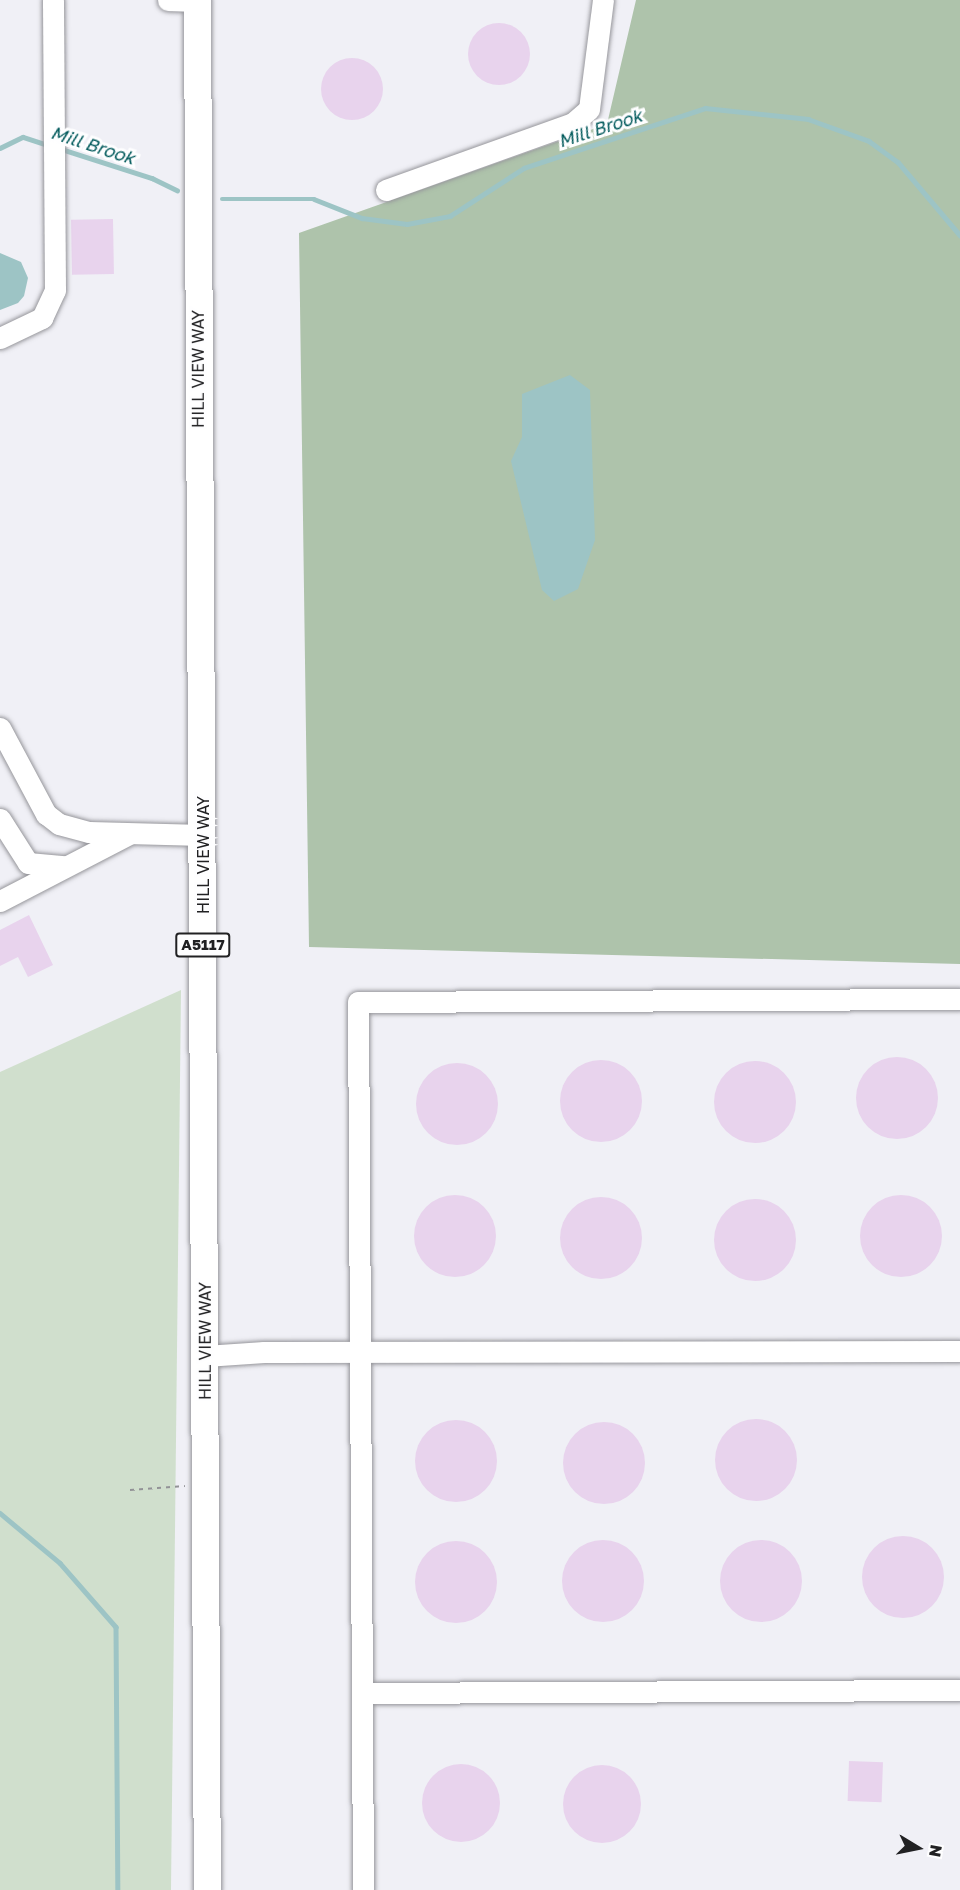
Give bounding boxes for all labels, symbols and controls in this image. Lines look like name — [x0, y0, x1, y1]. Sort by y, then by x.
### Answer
water label: Mill Brook — [555, 104, 645, 152]
water label: Mill Brook — [48, 121, 138, 169]
street label: HILL VIEW WAY — [188, 310, 208, 428]
street label: HILL VIEW WAY — [193, 796, 213, 914]
road number: A5117 — [174, 933, 232, 957]
street label: HILL VIEW WAY — [195, 1282, 215, 1400]
north arrow — [888, 1818, 948, 1878]
text: N — [925, 1843, 947, 1859]

